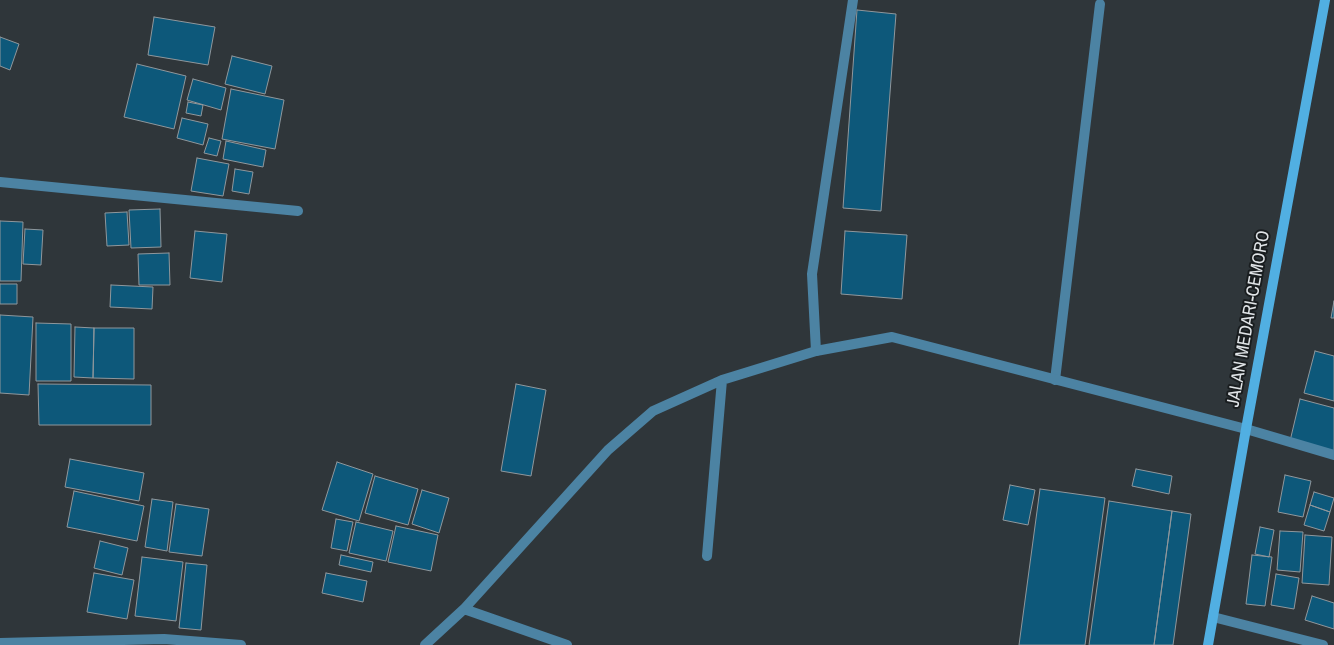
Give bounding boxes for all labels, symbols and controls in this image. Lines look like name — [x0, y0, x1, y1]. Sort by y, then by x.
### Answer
street label: JALAN MEDARI-CEMORO — [1223, 229, 1275, 409]

